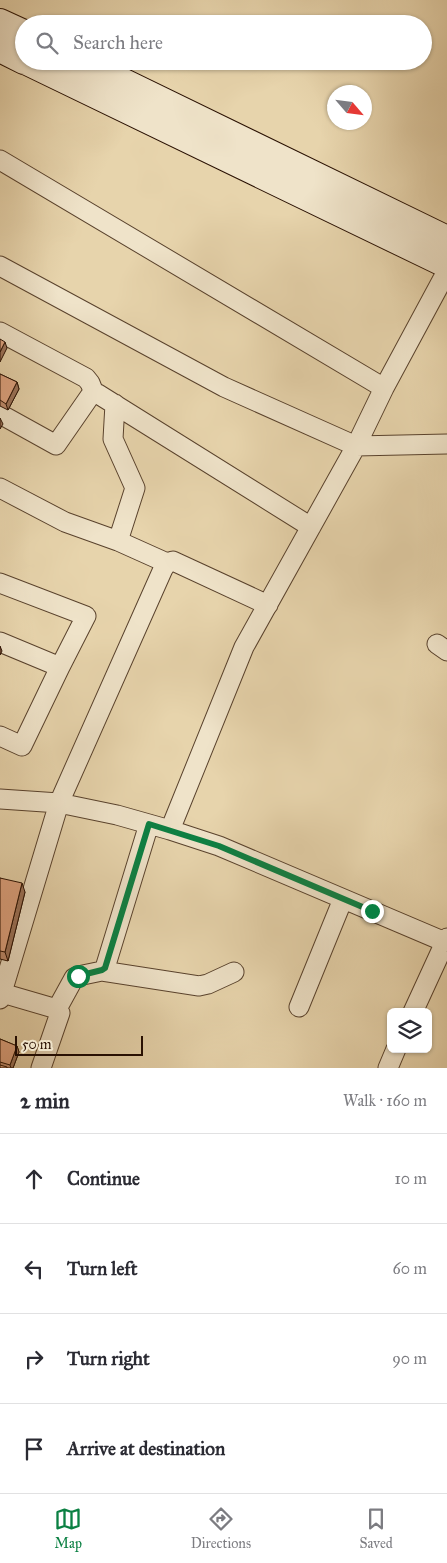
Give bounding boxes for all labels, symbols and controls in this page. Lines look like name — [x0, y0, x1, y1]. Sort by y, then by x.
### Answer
search box — [15, 15, 432, 70]
icon: search — [33, 29, 61, 57]
text: Search here — [73, 31, 163, 54]
north arrow — [327, 85, 372, 130]
route end — [361, 900, 384, 923]
route start — [67, 965, 90, 988]
map controls — [387, 1008, 432, 1053]
button: layers — [387, 1008, 432, 1053]
scale bar — [15, 1033, 142, 1056]
text: 50 m — [22, 1036, 51, 1053]
text: 2 min — [20, 1088, 70, 1114]
text: Walk · 160 m — [343, 1091, 427, 1110]
icon: ahead — [20, 1165, 48, 1193]
text: Continue — [67, 1167, 140, 1190]
text: 10 m — [395, 1169, 427, 1188]
icon: left — [20, 1255, 48, 1283]
text: Turn left — [67, 1257, 137, 1280]
text: 60 m — [393, 1259, 427, 1278]
icon: right — [20, 1345, 48, 1373]
text: Turn right — [67, 1347, 150, 1370]
text: 90 m — [392, 1349, 427, 1368]
icon: arrive — [20, 1435, 48, 1463]
text: Arrive at destination — [67, 1437, 225, 1460]
tab: Map — [54, 1505, 82, 1552]
tab: Directions — [191, 1505, 251, 1552]
tab: Saved — [360, 1505, 393, 1552]

